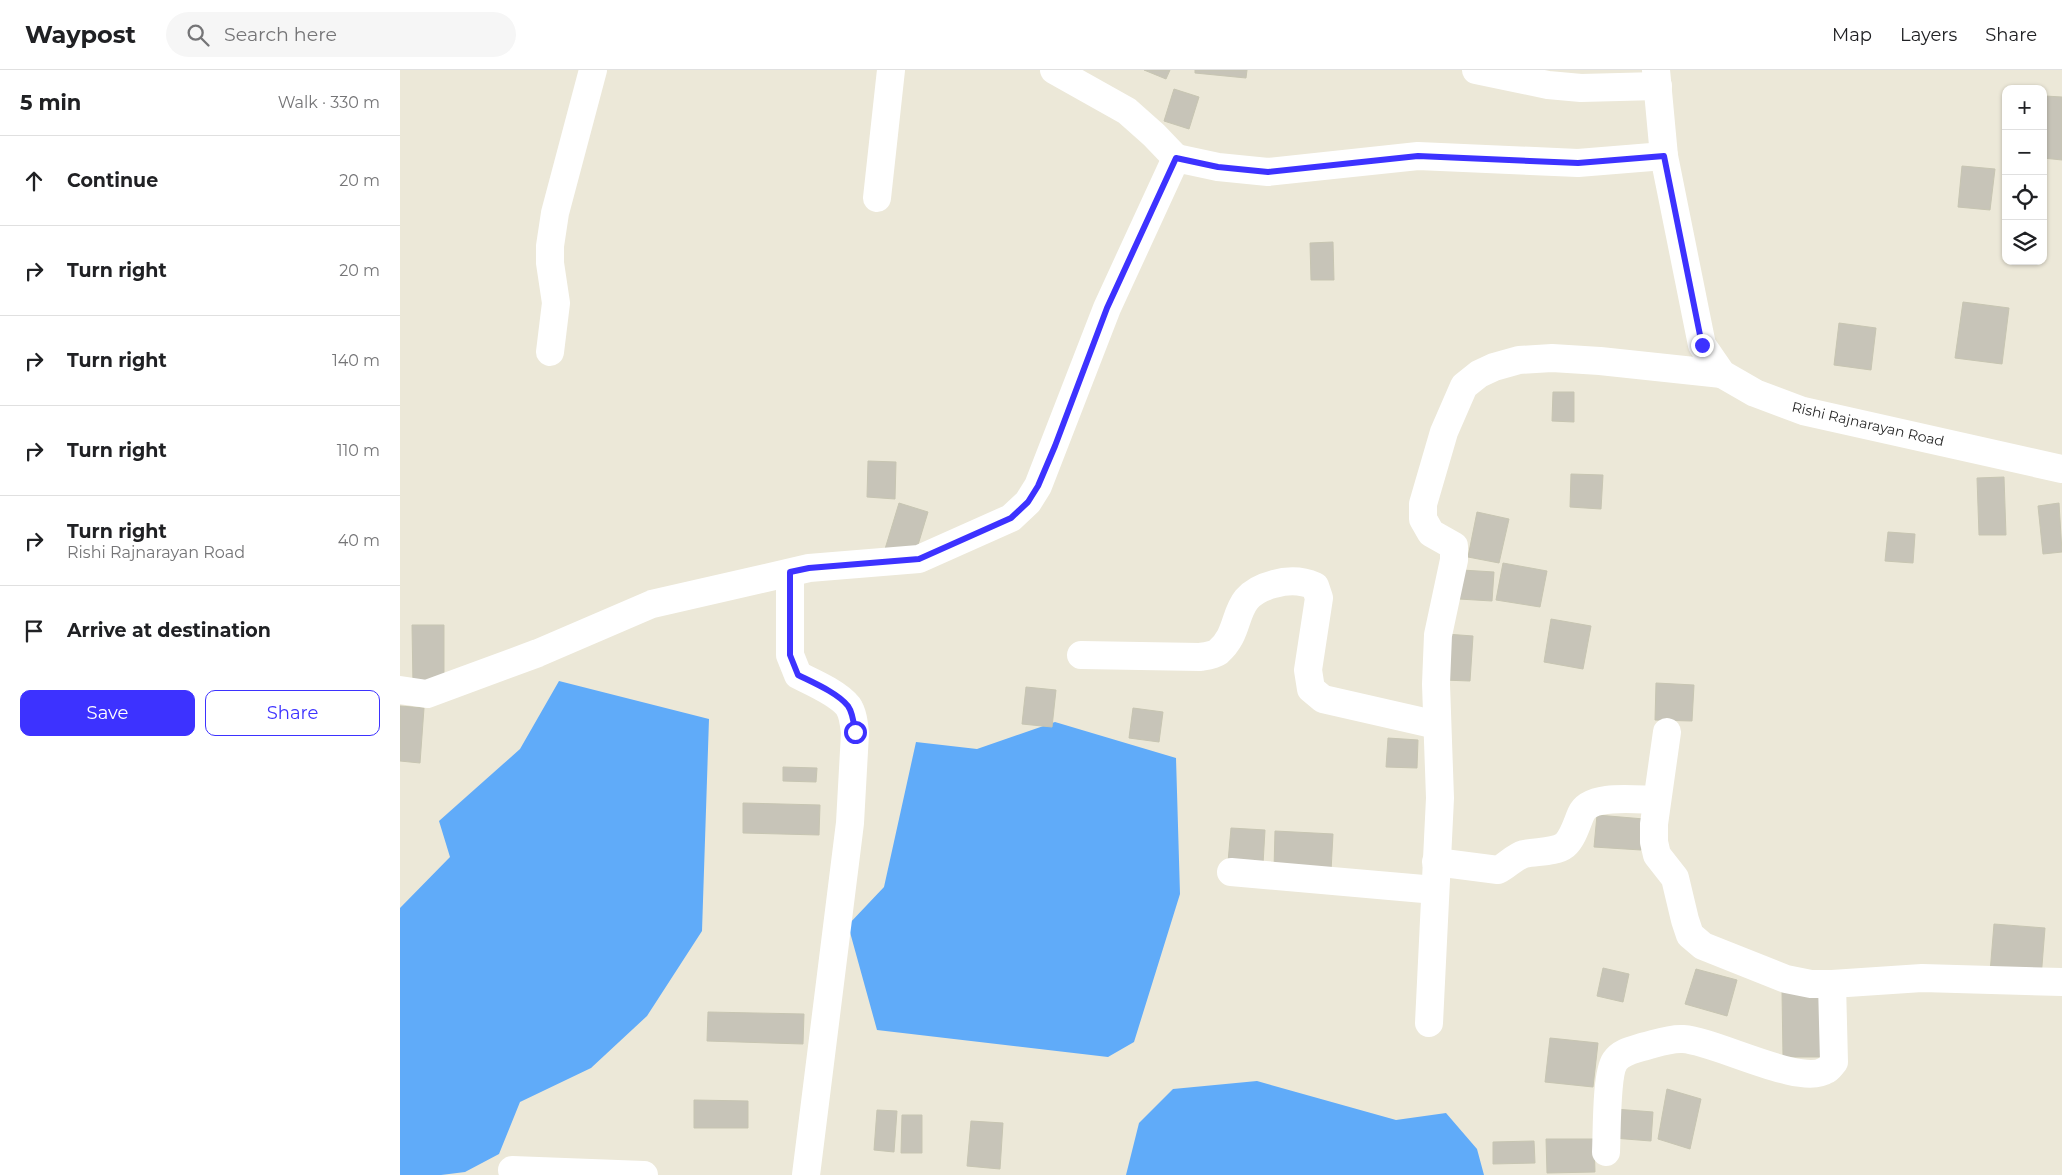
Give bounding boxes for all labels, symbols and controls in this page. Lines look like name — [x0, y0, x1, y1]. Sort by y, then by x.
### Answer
search box — [166, 12, 516, 57]
text: Waypost — [25, 20, 136, 49]
icon: search — [184, 21, 212, 49]
text: Search here — [224, 23, 337, 46]
text: Map — [1832, 24, 1872, 46]
text: Layers — [1900, 24, 1957, 46]
text: Share — [1985, 24, 2037, 46]
map controls — [2002, 85, 2047, 265]
button: + — [2002, 85, 2047, 130]
text: 5 min — [20, 90, 81, 115]
text: Walk · 330 m — [278, 93, 380, 112]
button: − — [2002, 130, 2047, 175]
icon: ahead — [20, 167, 48, 195]
text: Continue — [67, 169, 158, 192]
text: 20 m — [339, 171, 380, 190]
button: locate — [2002, 175, 2047, 220]
button: layers — [2002, 220, 2047, 265]
icon: right — [20, 257, 48, 285]
text: Turn right — [67, 259, 167, 282]
text: 20 m — [339, 261, 380, 280]
route end — [1691, 334, 1714, 357]
icon: right — [20, 347, 48, 375]
text: Turn right — [67, 349, 167, 372]
text: 140 m — [332, 351, 380, 370]
street label: Rishi Rajnarayan Road — [1790, 398, 1946, 450]
icon: right — [20, 437, 48, 465]
text: Turn right — [67, 439, 167, 462]
text: 110 m — [337, 441, 380, 460]
text: Turn right — [67, 520, 167, 543]
icon: right — [20, 527, 48, 555]
text: 40 m — [338, 531, 380, 550]
text: Rishi Rajnarayan Road — [67, 543, 245, 562]
icon: arrive — [20, 617, 48, 645]
text: Arrive at destination — [67, 619, 271, 642]
button: Save — [20, 690, 195, 736]
button: Share — [205, 690, 380, 736]
route start — [844, 721, 867, 744]

